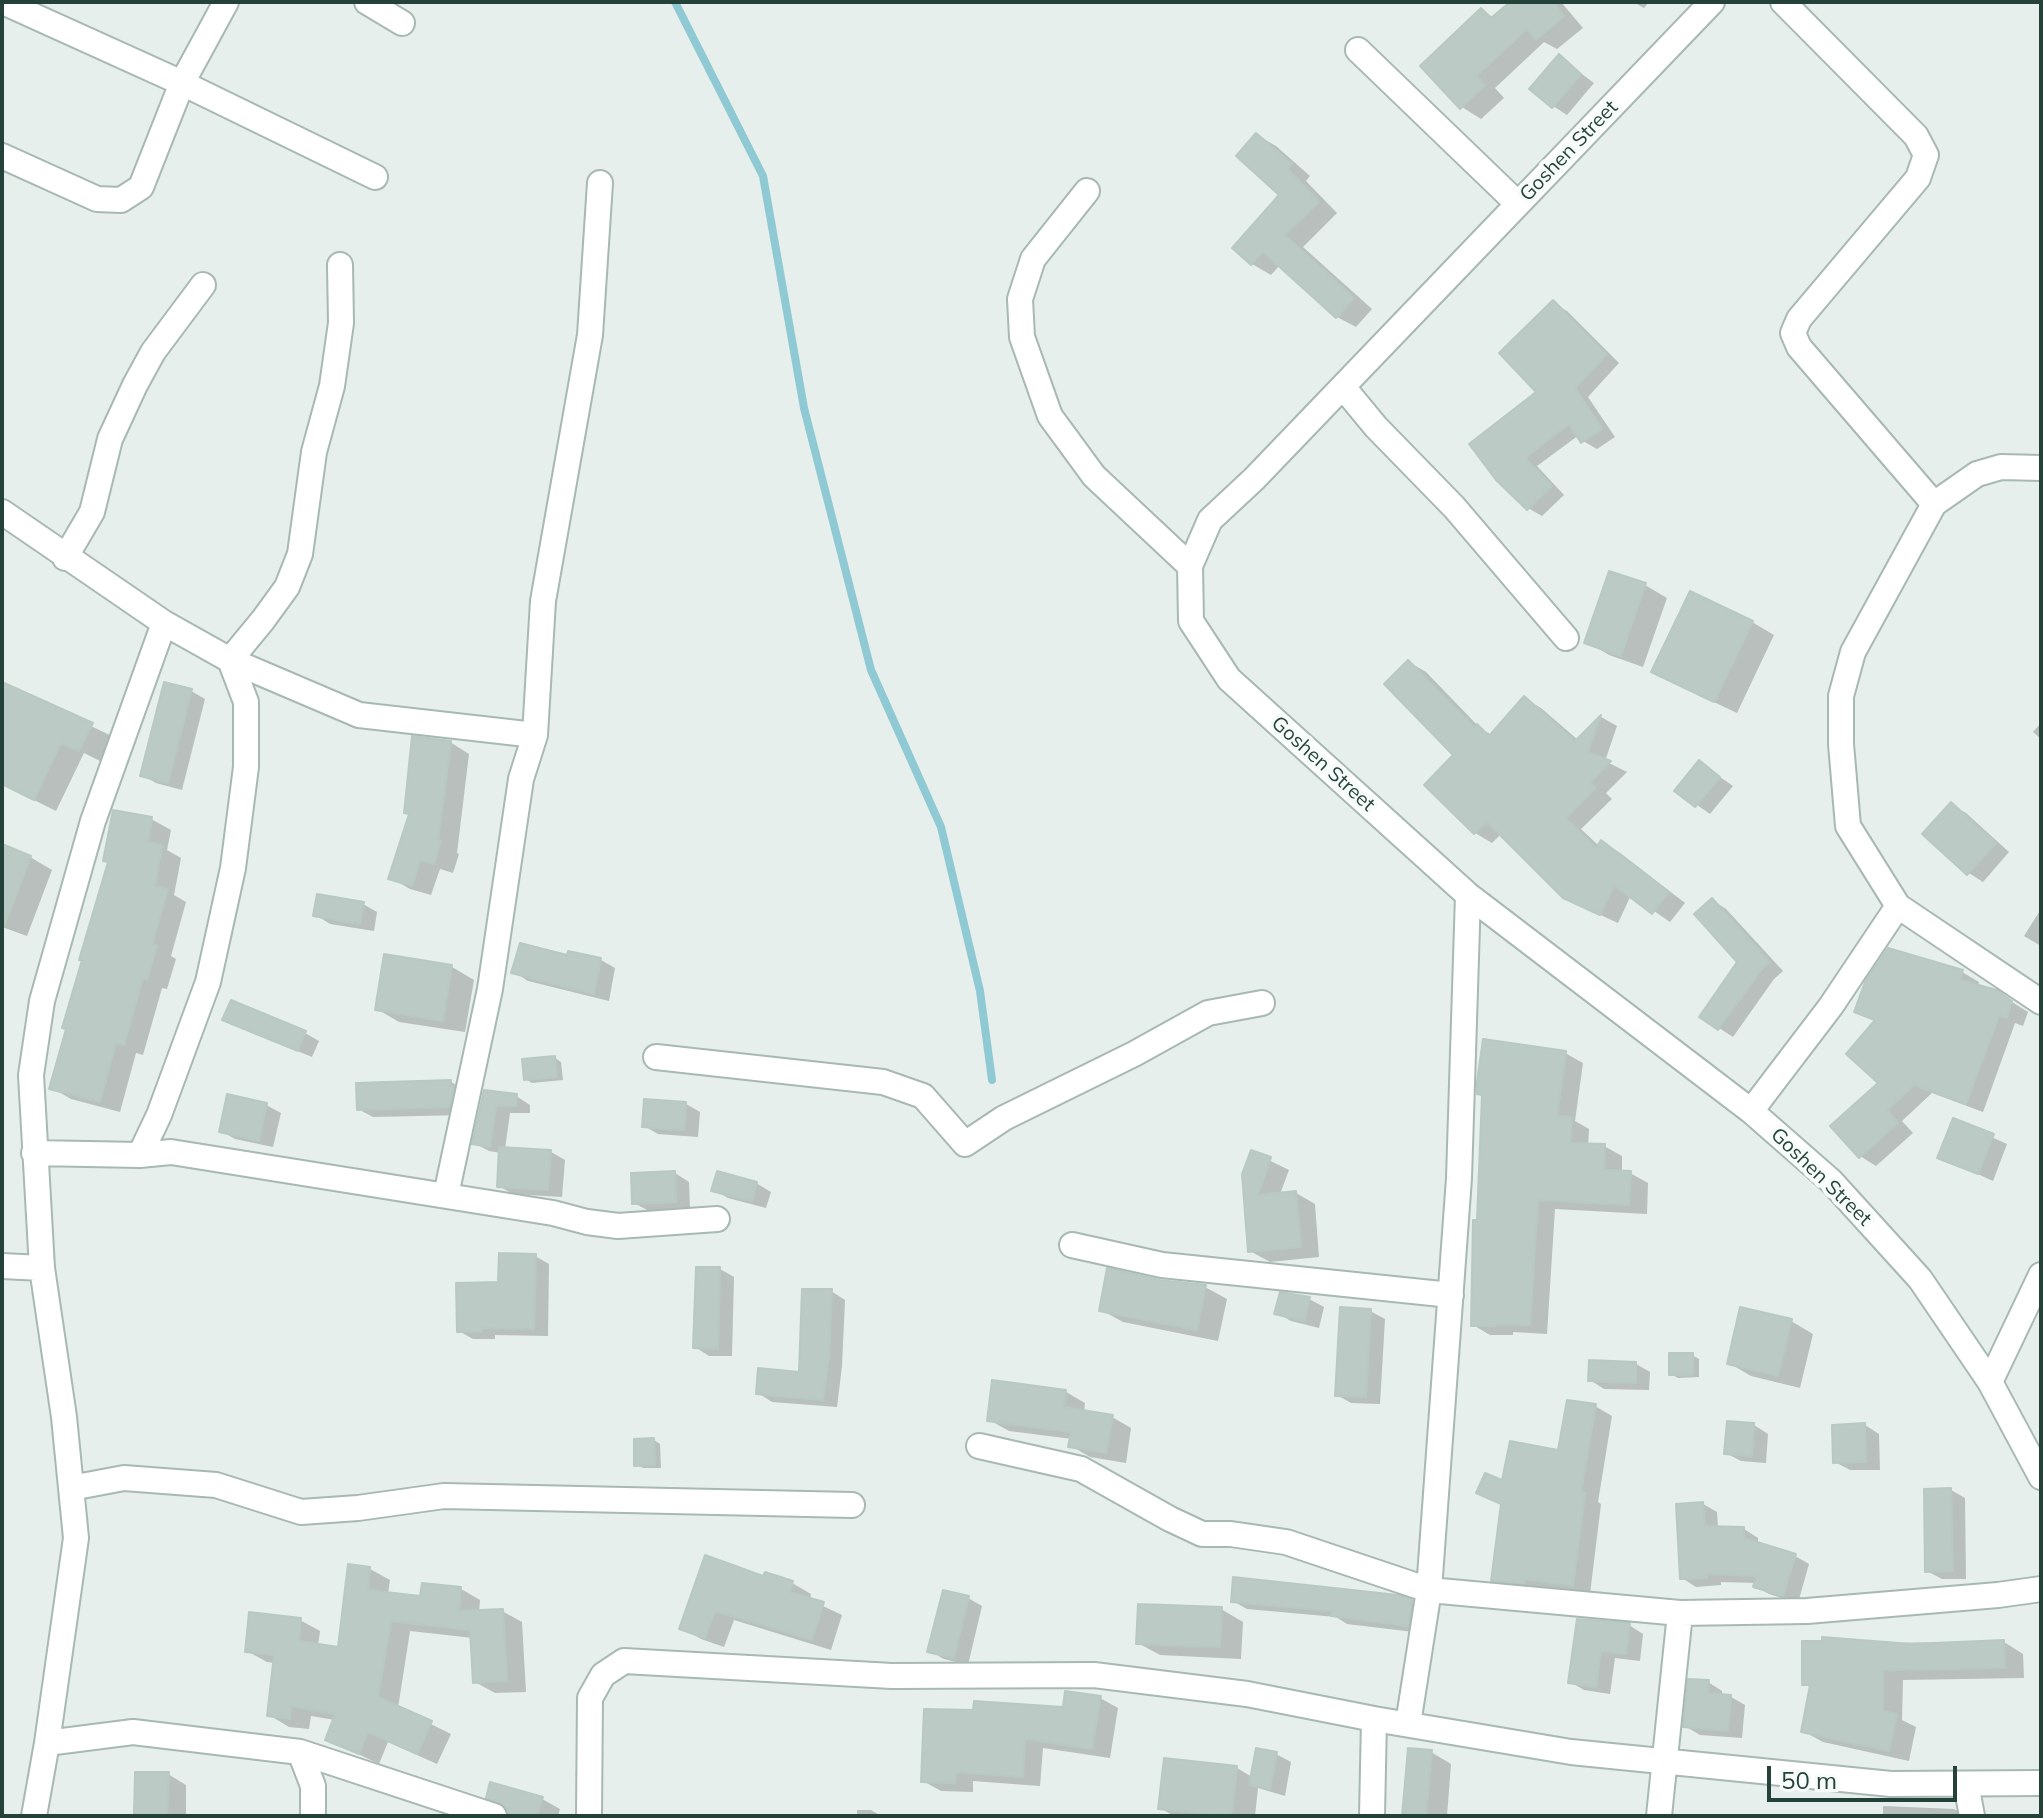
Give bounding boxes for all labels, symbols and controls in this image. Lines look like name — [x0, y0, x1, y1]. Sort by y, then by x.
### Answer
street label: Goshen Street — [1515, 96, 1623, 206]
street label: Goshen Street — [1266, 711, 1380, 817]
street label: Goshen Street — [1766, 1123, 1876, 1231]
scale bar — [1771, 1750, 1961, 1800]
text: 50 m — [1781, 1765, 1837, 1795]

